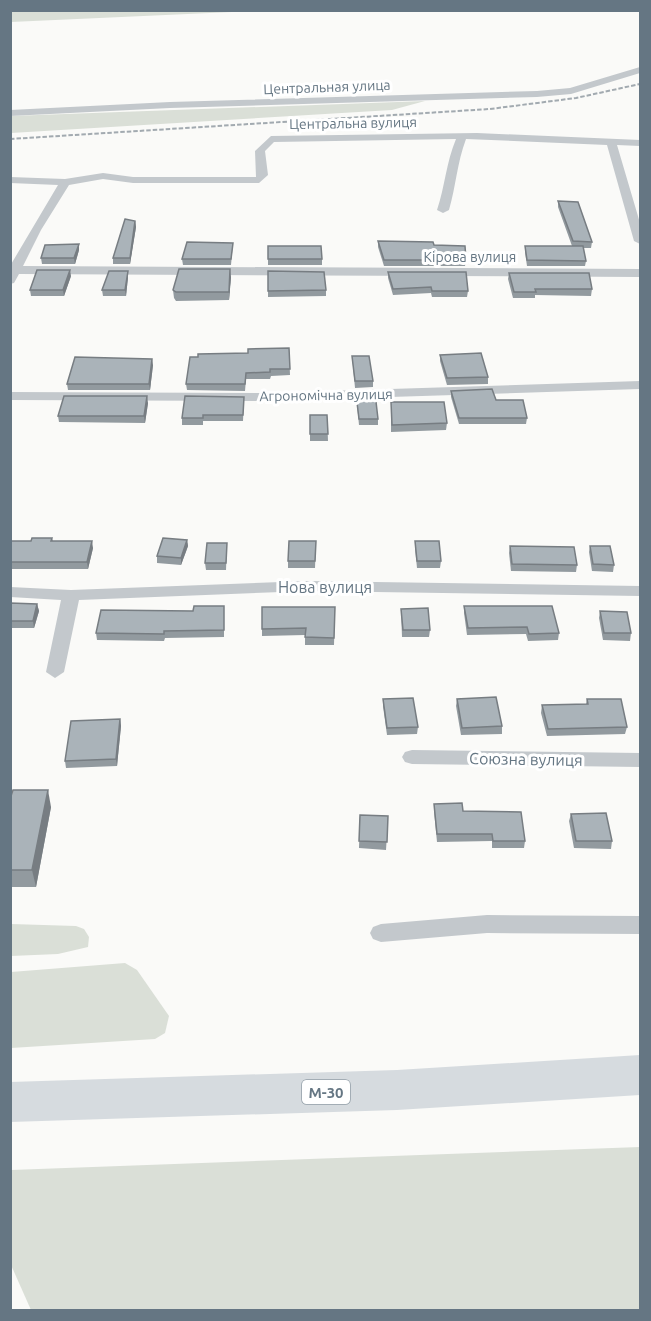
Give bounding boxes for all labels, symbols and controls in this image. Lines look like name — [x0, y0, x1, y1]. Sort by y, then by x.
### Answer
street label: Центральная улица — [263, 77, 391, 97]
street label: Центральна вулиця — [289, 114, 417, 132]
street label: Кірова вулиця — [424, 249, 516, 265]
street label: Агрономічна вулиця — [259, 386, 393, 404]
street label: Нова вулиця — [278, 578, 372, 596]
street label: Союзна вулиця — [469, 749, 583, 769]
road number: М-30 — [302, 1080, 350, 1104]

